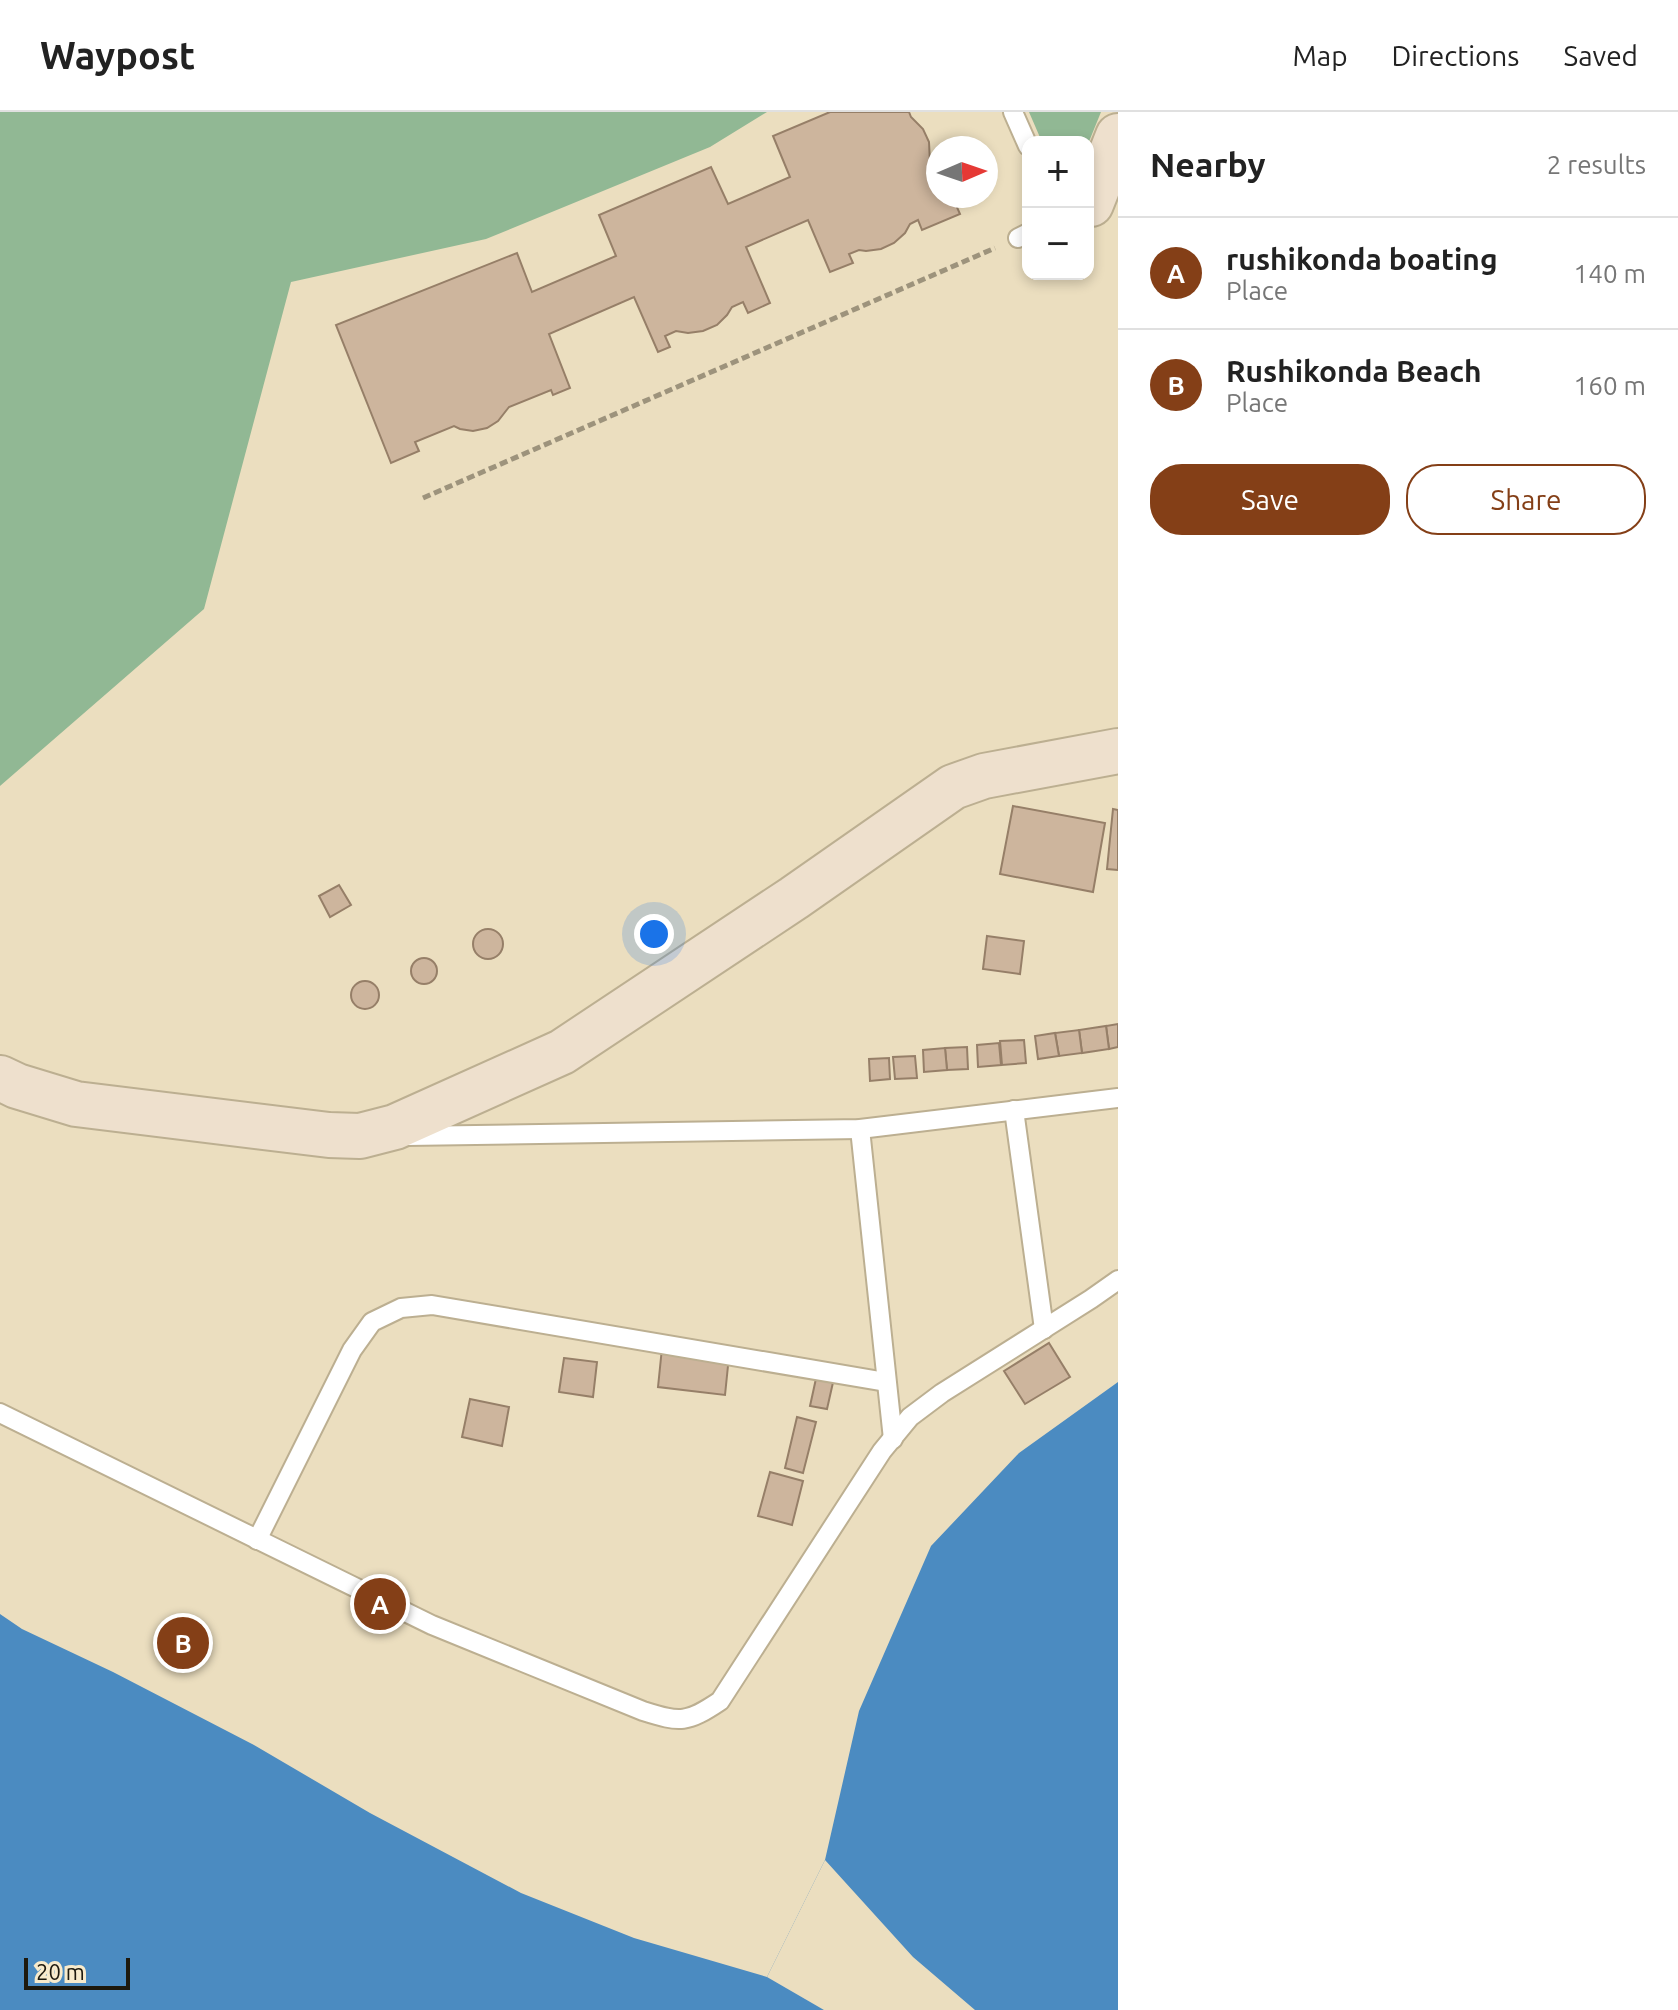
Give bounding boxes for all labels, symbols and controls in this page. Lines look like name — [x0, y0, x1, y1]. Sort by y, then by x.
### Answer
text: Waypost — [40, 34, 195, 76]
text: Map — [1292, 40, 1348, 71]
text: Directions — [1392, 40, 1519, 71]
text: Saved — [1563, 40, 1638, 71]
north arrow — [926, 136, 998, 208]
map controls — [1022, 136, 1094, 280]
button: + — [1022, 136, 1094, 208]
text: Nearby — [1150, 145, 1265, 183]
text: 2 results — [1547, 150, 1646, 179]
button: − — [1022, 208, 1094, 280]
text: rushikonda boating — [1226, 242, 1498, 276]
text: A — [1167, 259, 1185, 288]
text: 140 m — [1574, 259, 1646, 288]
text: Place — [1226, 276, 1288, 305]
text: Rushikonda Beach — [1226, 354, 1482, 388]
text: B — [1167, 371, 1185, 400]
text: 160 m — [1574, 371, 1646, 400]
text: Place — [1226, 388, 1288, 417]
button: Save — [1150, 464, 1390, 535]
button: Share — [1406, 464, 1646, 535]
your location — [634, 914, 674, 954]
pin: A — [354, 1574, 406, 1634]
pin: B — [157, 1613, 209, 1673]
scale bar — [24, 1954, 130, 1990]
text: 20 m — [36, 1959, 85, 1984]

